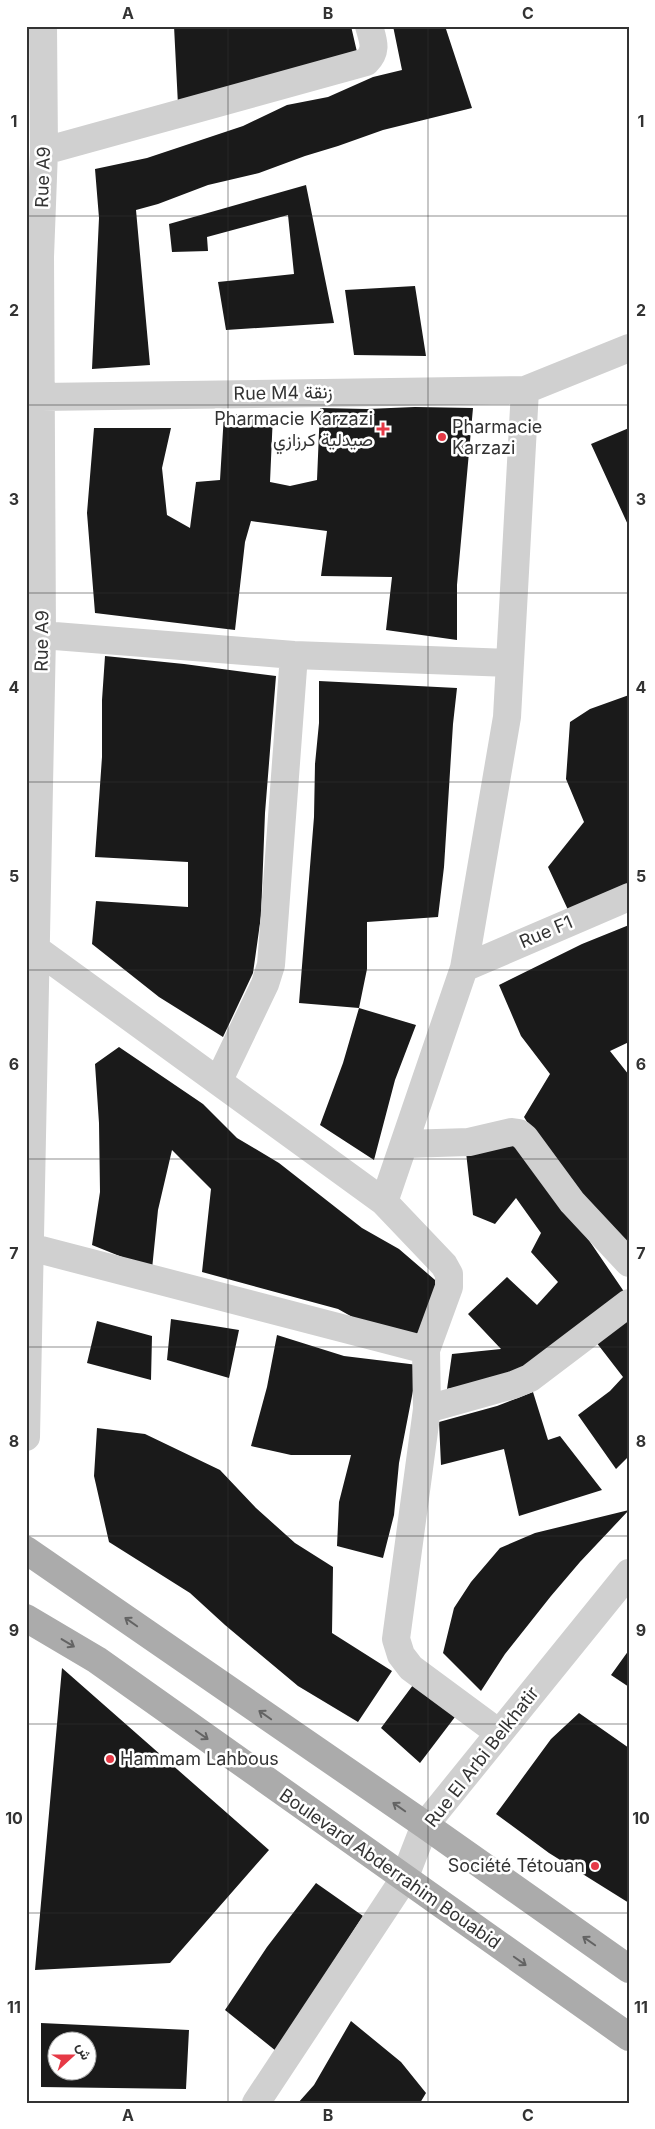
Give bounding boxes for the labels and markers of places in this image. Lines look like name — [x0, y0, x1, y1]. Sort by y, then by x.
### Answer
place label: Pharmacie Karzazi صيدلية كرزازي — [214, 408, 373, 455]
place label: Pharmacie Karzazi — [452, 416, 542, 458]
marker: Pharmacie Karzazi صيدلية كرزازي — [377, 423, 389, 435]
marker: Pharmacie Karzazi — [436, 431, 448, 443]
place label: Hammam Lahbous — [120, 1748, 279, 1769]
marker: Hammam Lahbous — [104, 1753, 116, 1765]
place label: Société Tétouan — [448, 1855, 585, 1876]
marker: Société Tétouan — [589, 1860, 601, 1872]

